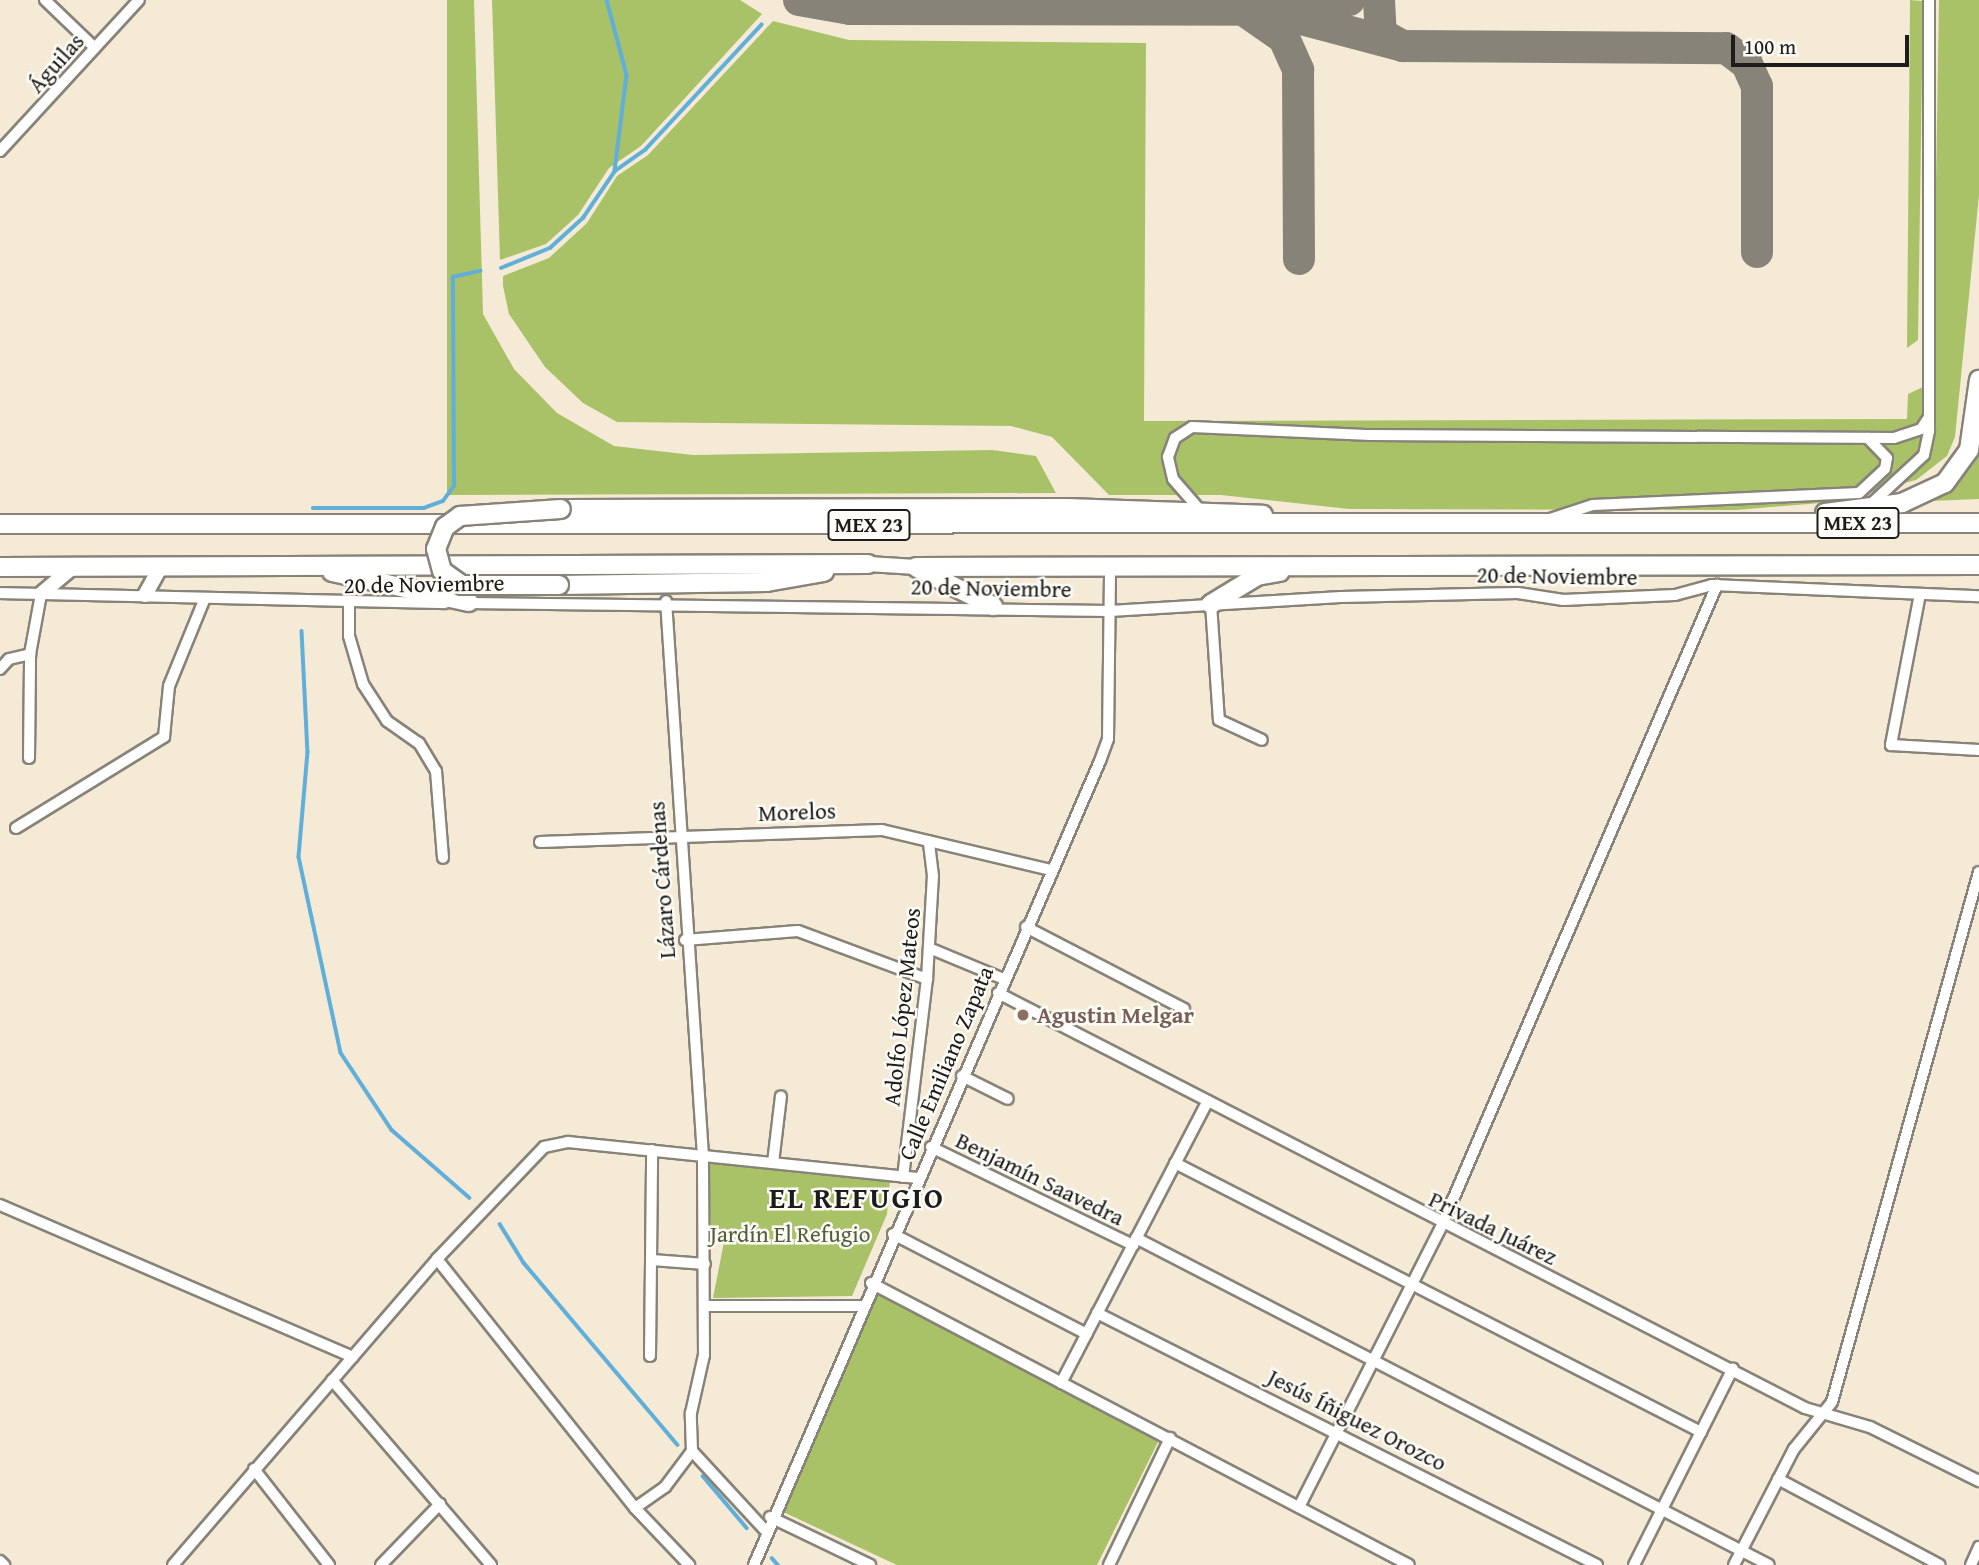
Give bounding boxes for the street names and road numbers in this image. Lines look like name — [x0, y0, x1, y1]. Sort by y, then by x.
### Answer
street label: Águilas — [22, 27, 90, 99]
road number: MEX 23 — [1816, 505, 1900, 540]
road number: MEX 23 — [827, 508, 911, 542]
street label: 20 de Noviembre — [1476, 561, 1638, 591]
street label: 20 de Noviembre — [343, 569, 505, 599]
street label: 20 de Noviembre — [910, 573, 1072, 603]
street label: Morelos — [758, 797, 836, 827]
street label: Lázaro Cárdenas — [643, 800, 681, 960]
street label: Adolfo López Mateos — [878, 906, 926, 1108]
street label: Calle Emiliano Zapata — [893, 962, 999, 1164]
street label: Benjamín Saavedra — [951, 1126, 1129, 1232]
street label: Privada Juárez — [1425, 1185, 1561, 1271]
street label: Jesús Íñiguez Orozco — [1263, 1363, 1451, 1477]

